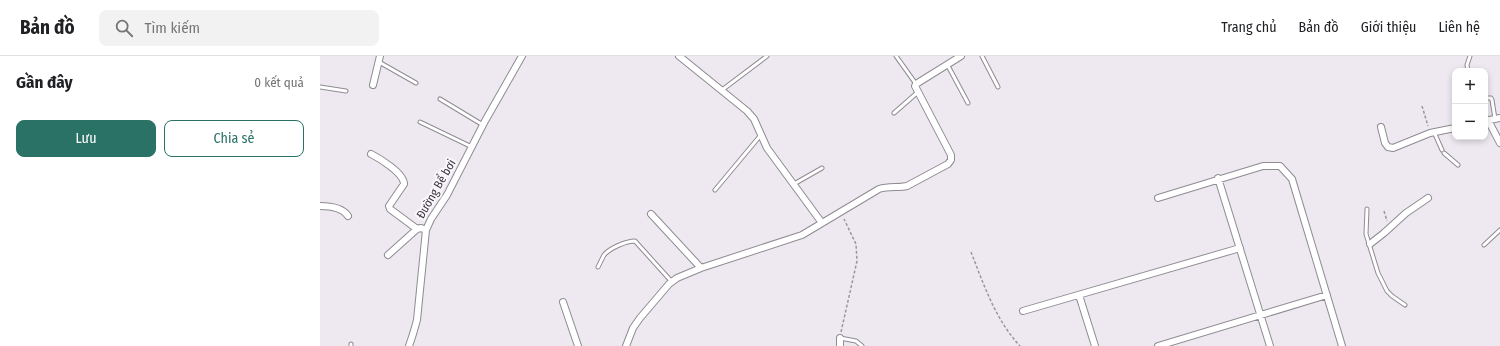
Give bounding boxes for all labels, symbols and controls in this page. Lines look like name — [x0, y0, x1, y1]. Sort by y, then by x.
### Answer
search box — [99, 10, 379, 46]
text: Bản đồ — [20, 16, 75, 39]
icon: search — [113, 17, 135, 39]
text: Tìm kiếm — [145, 19, 200, 37]
text: Trang chủ — [1221, 19, 1277, 36]
text: Bản đồ — [1299, 19, 1339, 36]
text: Giới thiệu — [1361, 19, 1416, 36]
text: Liên hệ — [1438, 19, 1480, 36]
map controls — [1452, 68, 1488, 140]
button: + — [1452, 68, 1488, 104]
text: Gần đây — [16, 72, 73, 93]
text: 0 kết quả — [254, 75, 304, 90]
button: − — [1452, 104, 1488, 140]
button: Lưu — [16, 120, 156, 157]
button: Chia sẻ — [164, 120, 304, 157]
street label: Đường Bể bơi — [412, 156, 459, 221]

